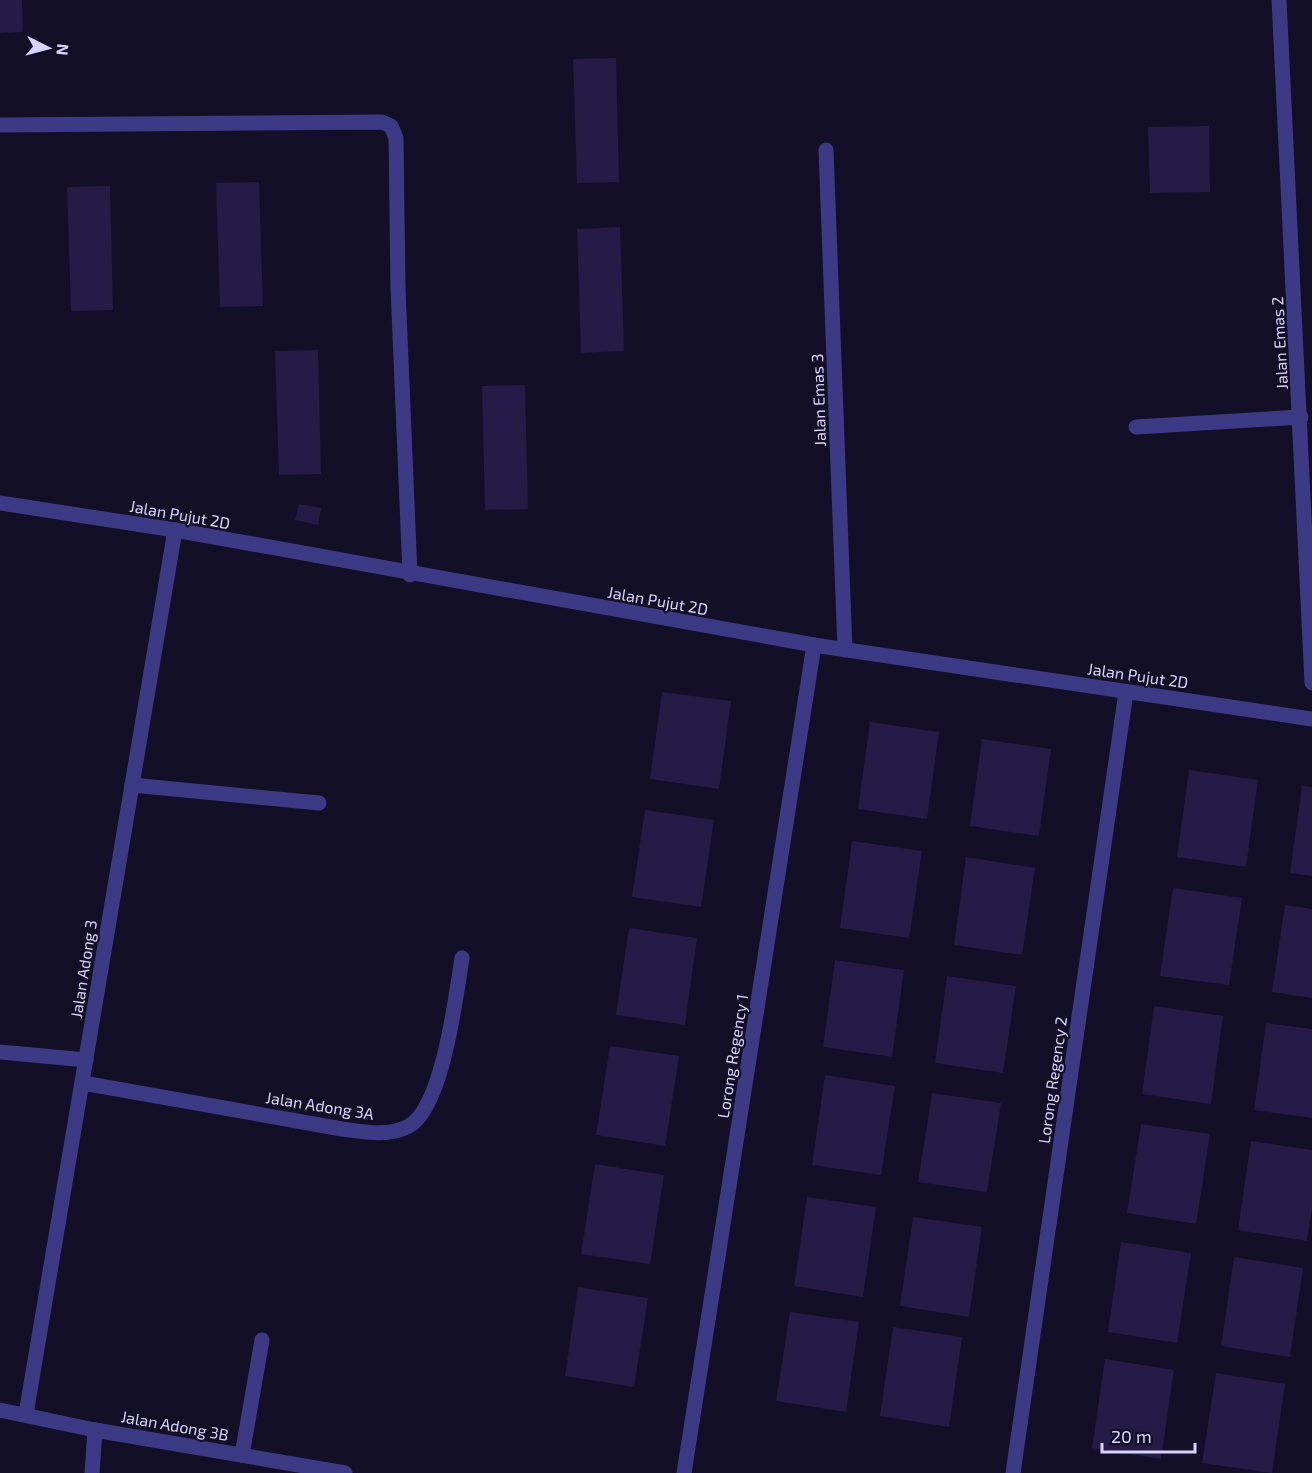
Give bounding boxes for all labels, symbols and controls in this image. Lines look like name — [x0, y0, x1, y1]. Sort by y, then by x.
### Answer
north arrow — [18, 18, 78, 78]
text: N — [53, 43, 73, 56]
street label: Jalan Emas 2 — [1267, 296, 1291, 390]
street label: Jalan Emas 3 — [807, 353, 829, 447]
street label: Jalan Pujut 2D — [128, 496, 232, 533]
street label: Jalan Pujut 2D — [606, 582, 710, 619]
street label: Jalan Pujut 2D — [1086, 659, 1190, 692]
street label: Jalan Adong 3 — [66, 919, 100, 1019]
street label: Lorong Regency 1 — [713, 993, 751, 1119]
street label: Lorong Regency 2 — [1034, 1015, 1070, 1145]
street label: Jalan Adong 3A — [265, 1087, 375, 1123]
street label: Jalan Adong 3B — [120, 1406, 230, 1444]
scale bar — [1102, 1416, 1195, 1454]
text: 20 m — [1111, 1425, 1152, 1447]

